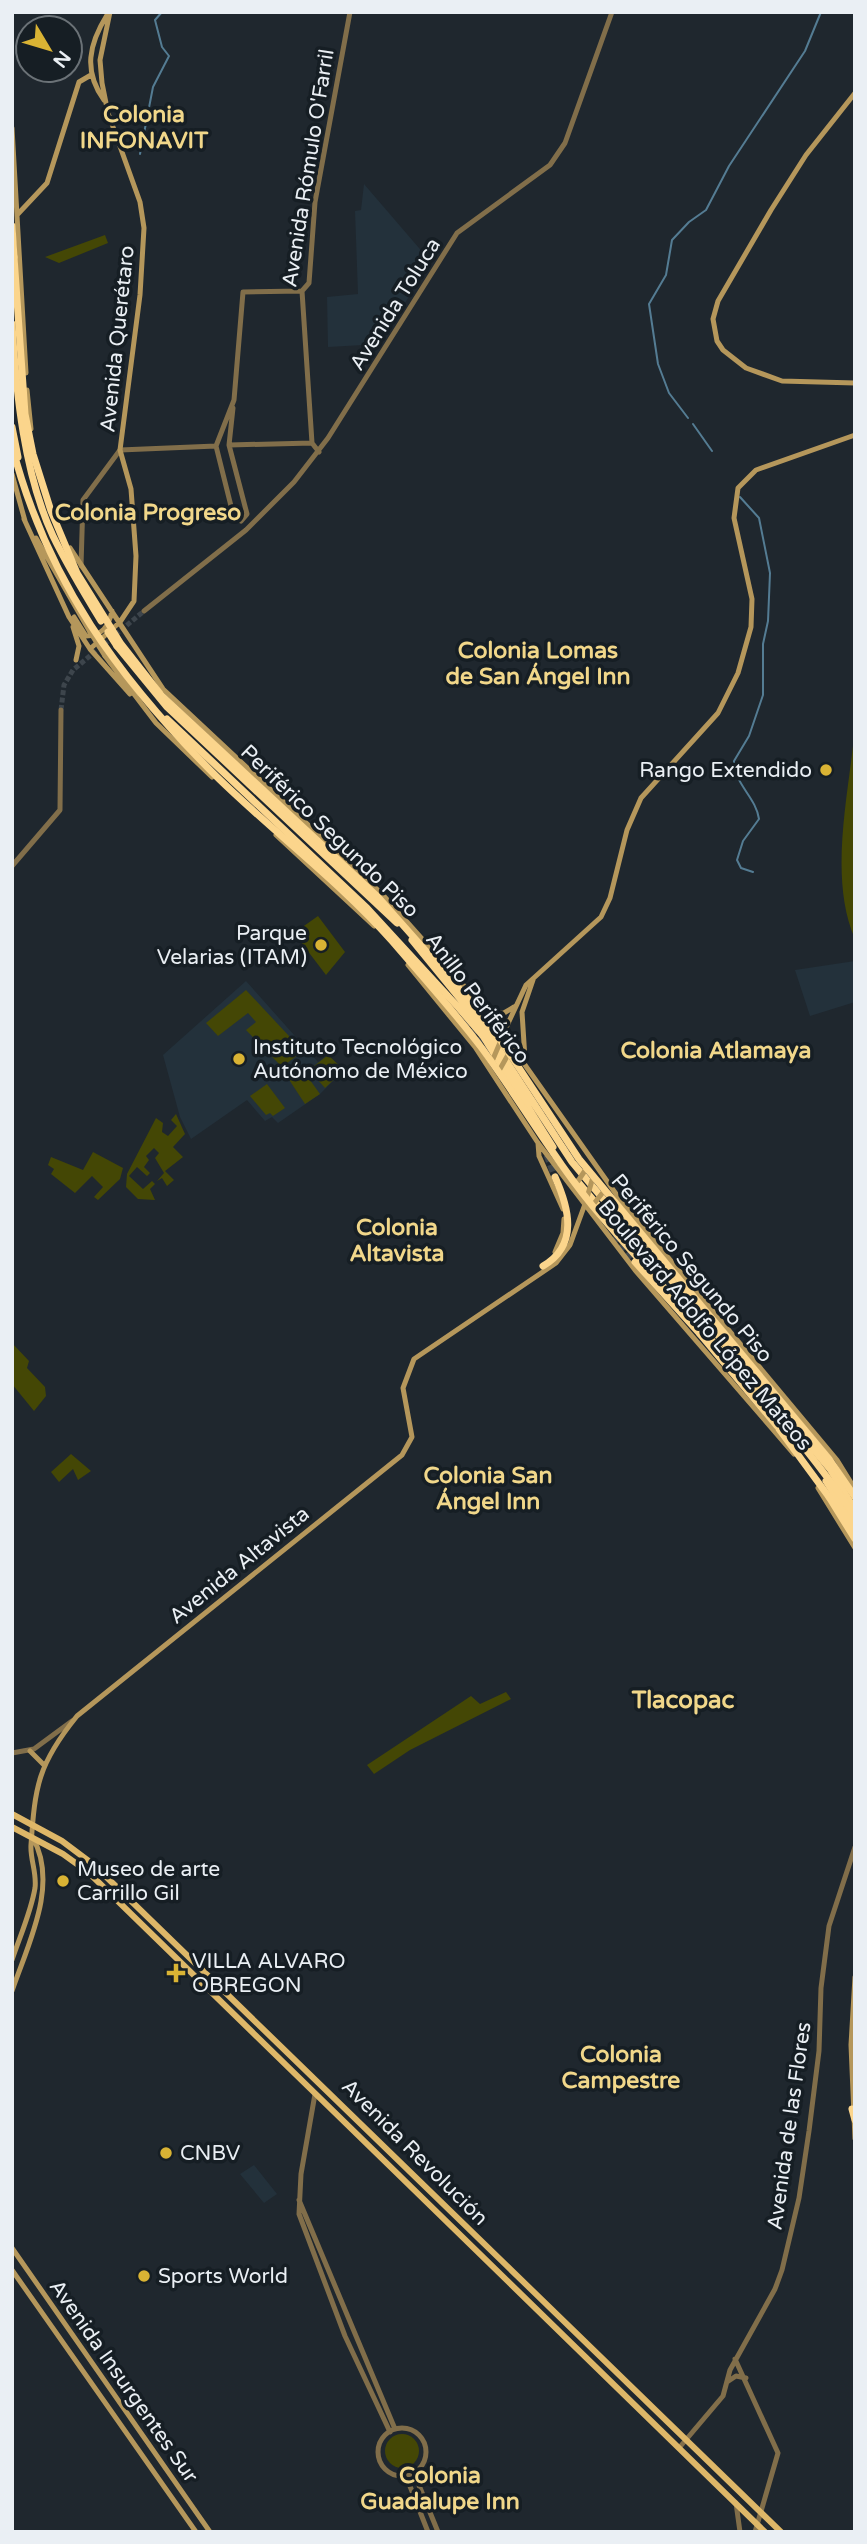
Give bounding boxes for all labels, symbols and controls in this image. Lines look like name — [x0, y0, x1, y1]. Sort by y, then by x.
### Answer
north arrow — [14, 14, 84, 84]
text: N — [48, 46, 75, 72]
street label: Avenida Rómulo O'Farril — [277, 47, 340, 289]
district label: Colonia INFONAVIT — [80, 101, 209, 155]
street label: Avenida Toluca — [345, 233, 446, 375]
street label: Avenida Querétaro — [95, 244, 140, 434]
district label: Colonia Progreso — [55, 499, 241, 527]
district label: Colonia Lomas de San Ángel Inn — [445, 637, 631, 691]
street label: Periférico Segundo Piso — [235, 740, 424, 923]
place label: Rango Extendido — [639, 758, 812, 783]
marker: Rango Extendido — [818, 762, 834, 778]
place label: Parque Velarias (ITAM) — [157, 921, 307, 970]
street label: Anillo Periférico — [420, 928, 535, 1069]
marker: Parque Velarias (ITAM) — [313, 937, 329, 953]
place label: Instituto Tecnológico Autónomo de México — [253, 1035, 468, 1084]
district label: Colonia Atlamaya — [621, 1037, 812, 1065]
marker: Instituto Tecnológico Autónomo de México — [231, 1051, 247, 1067]
street label: Periférico Segundo Piso — [606, 1169, 778, 1368]
street label: Boulevard Adolfo López Mateos — [593, 1195, 817, 1456]
district label: Colonia Altavista — [350, 1214, 444, 1268]
district label: Colonia San Ángel Inn — [423, 1462, 553, 1516]
street label: Avenida Altavista — [164, 1501, 314, 1630]
district label: Tlacopac — [631, 1686, 735, 1715]
place label: Museo de arte Carrillo Gil — [77, 1857, 220, 1906]
marker: Museo de arte Carrillo Gil — [55, 1873, 71, 1889]
place label: VILLA ALVARO OBREGON — [192, 1949, 346, 1998]
marker: VILLA ALVARO OBREGON — [166, 1963, 186, 1983]
street label: Avenida de las Flores — [763, 2020, 816, 2232]
district label: Colonia Campestre — [562, 2041, 680, 2095]
street label: Avenida Revolución — [336, 2074, 493, 2231]
place label: CNBV — [180, 2141, 241, 2166]
marker: CNBV — [158, 2145, 174, 2161]
place label: Sports World — [158, 2264, 288, 2289]
marker: Sports World — [136, 2268, 152, 2284]
street label: Avenida Insurgentes Sur — [44, 2275, 203, 2488]
district label: Colonia Guadalupe Inn — [360, 2462, 520, 2516]

